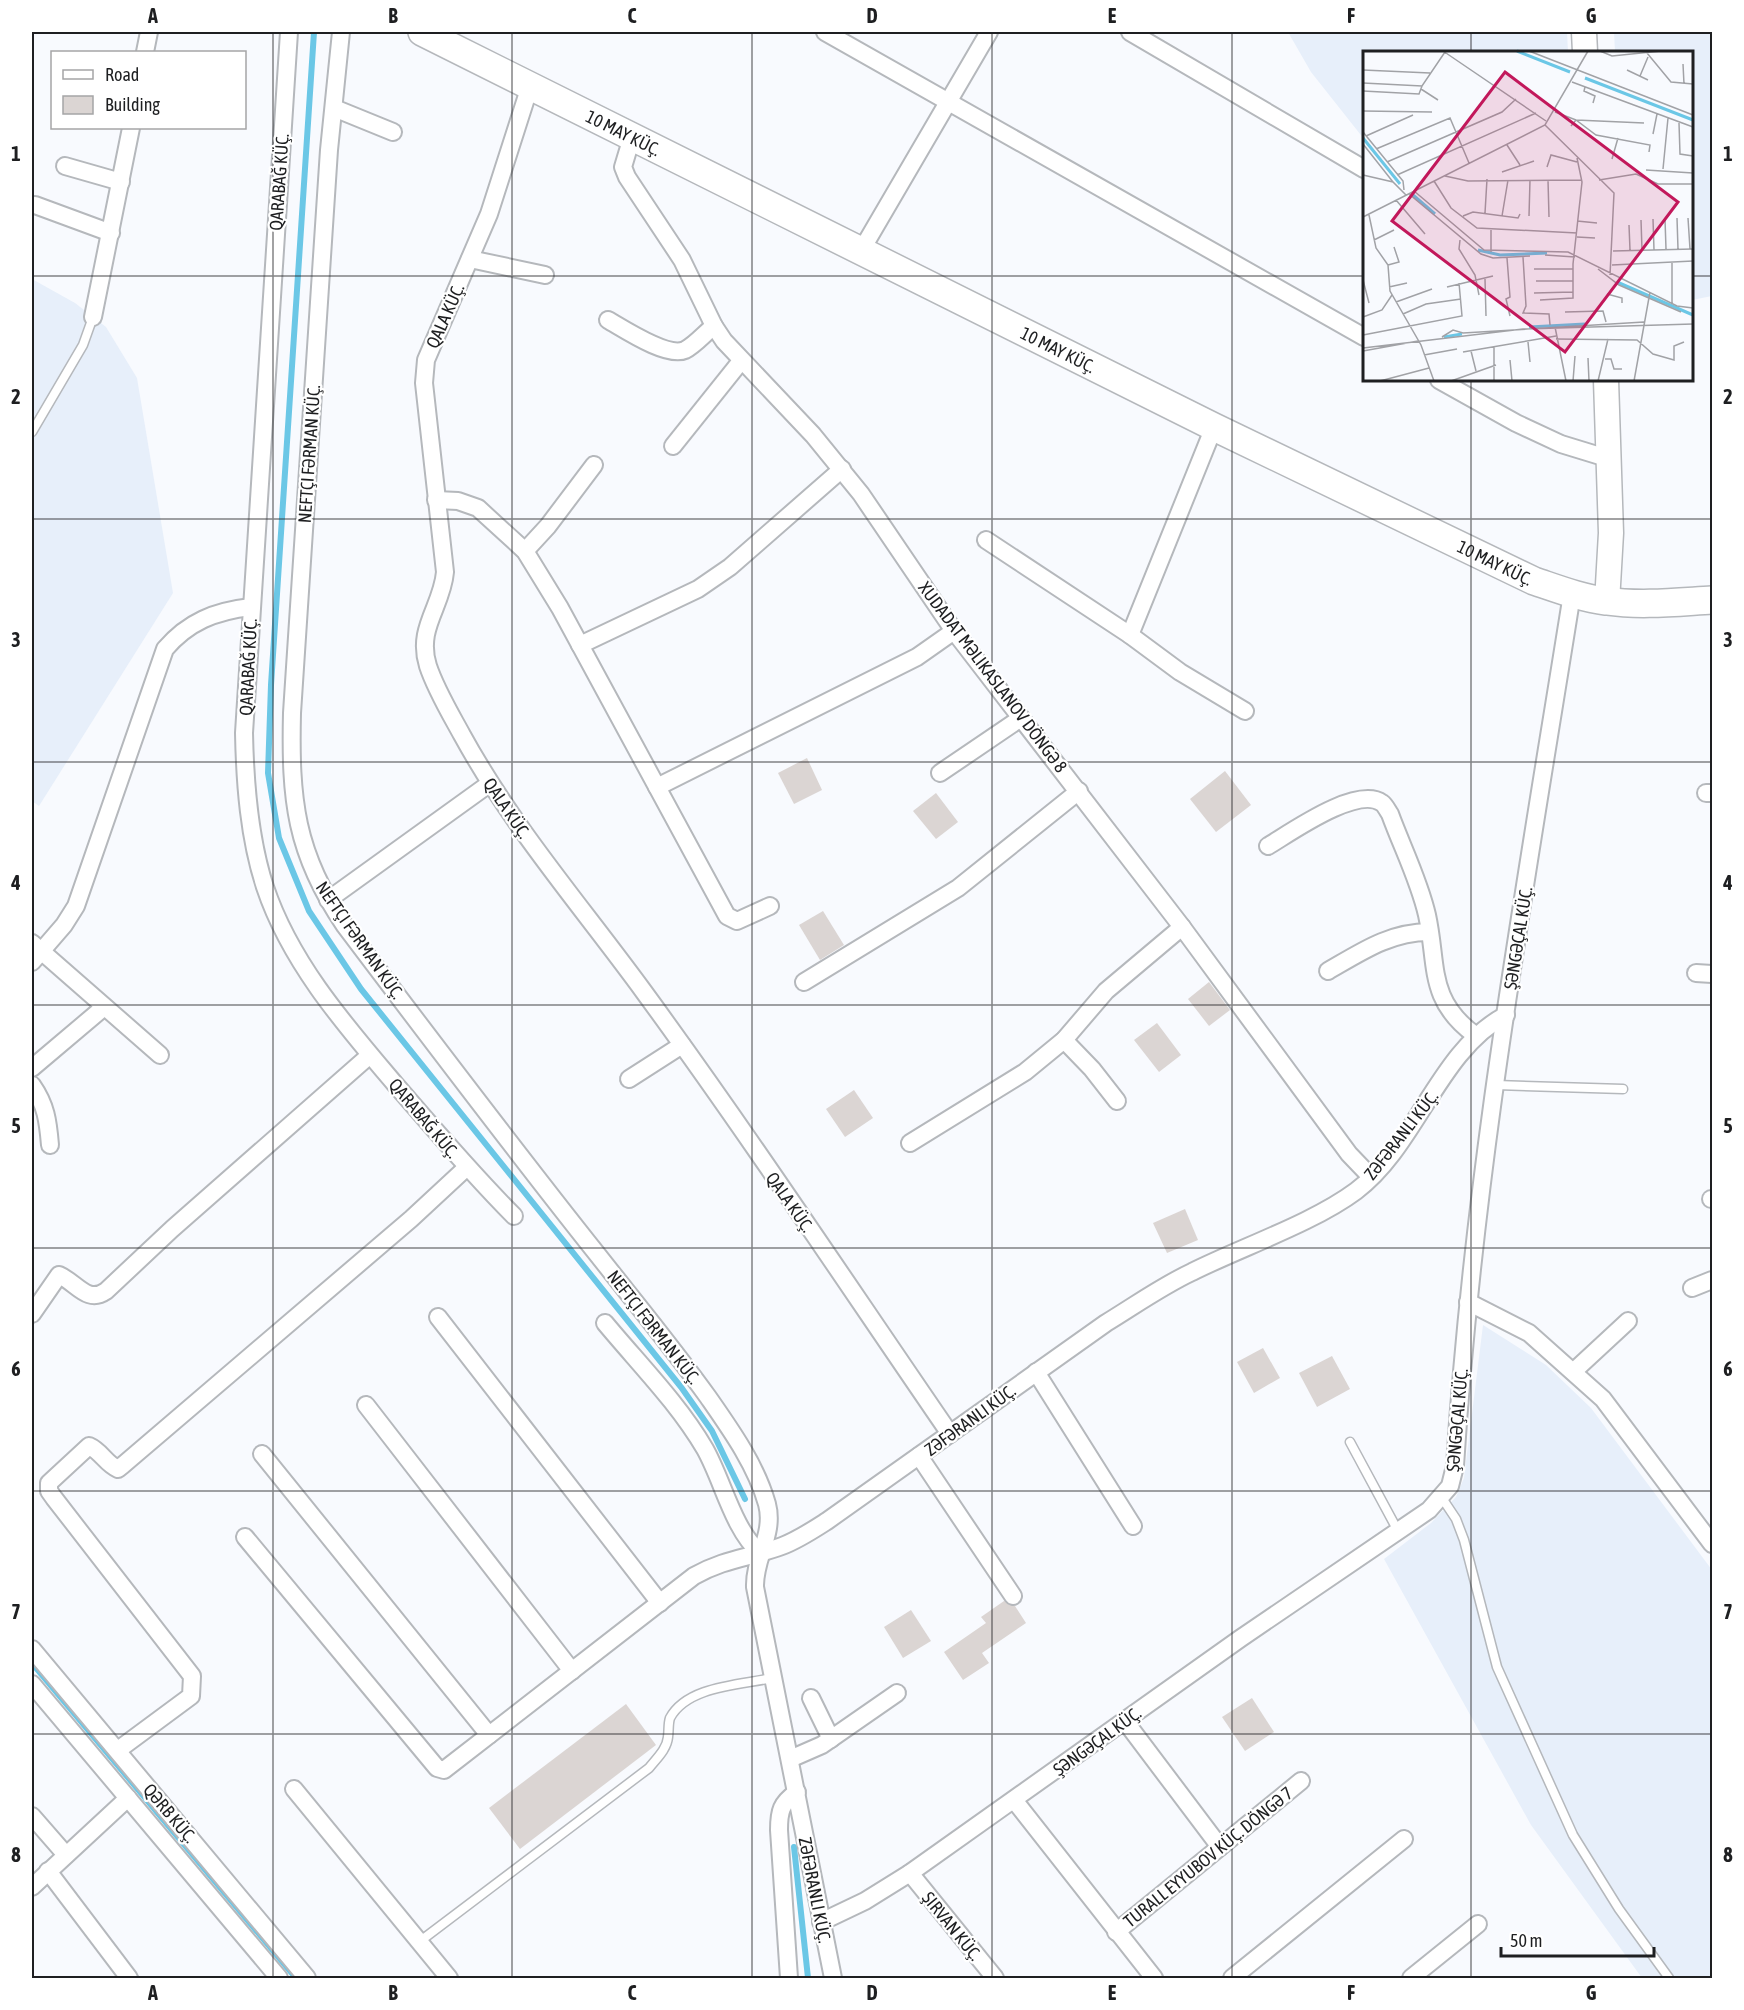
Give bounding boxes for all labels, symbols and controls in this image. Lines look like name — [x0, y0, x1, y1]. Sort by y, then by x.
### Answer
text: A — [147, 4, 158, 27]
text: B — [388, 4, 398, 27]
text: C — [628, 4, 637, 27]
text: D — [866, 4, 878, 27]
text: E — [1108, 4, 1117, 27]
text: F — [1347, 4, 1355, 27]
text: G — [1586, 4, 1597, 27]
legend — [51, 51, 246, 129]
inset map — [1363, 51, 1693, 381]
text: Road — [105, 64, 139, 85]
text: Building — [105, 94, 160, 115]
street label: 10 MAY KÜÇ. — [583, 105, 664, 160]
street label: QARABAĞ KÜÇ. — [265, 133, 293, 231]
text: 1 — [11, 142, 21, 165]
text: 1 — [1723, 142, 1733, 165]
street label: QALA KÜÇ. — [422, 281, 468, 351]
street label: 10 MAY KÜÇ. — [1017, 322, 1099, 377]
street label: NEFTÇI FƏRMAN KÜÇ. — [294, 384, 324, 524]
text: 2 — [11, 385, 21, 408]
text: 2 — [1723, 385, 1733, 408]
street label: 10 MAY KÜÇ. — [1454, 535, 1536, 589]
street label: XUDADAT MƏLIKASLANOV DÖNGƏ 8 — [914, 577, 1072, 777]
street label: QARABAĞ KÜÇ. — [235, 618, 261, 716]
text: 3 — [11, 628, 21, 651]
text: 3 — [1723, 628, 1733, 651]
street label: QALA KÜÇ. — [479, 774, 535, 842]
text: 4 — [10, 871, 21, 894]
text: 4 — [1722, 871, 1733, 894]
street label: NEFTÇI FƏRMAN KÜÇ. — [312, 877, 408, 1003]
street label: ŞƏNGƏÇAL KÜÇ. — [1500, 885, 1536, 991]
street label: QARABAĞ KÜÇ. — [385, 1074, 463, 1162]
street label: ZƏFƏRANLI KÜÇ. — [1360, 1086, 1442, 1184]
text: 5 — [11, 1114, 21, 1137]
text: 5 — [1723, 1114, 1733, 1137]
street label: QALA KÜÇ. — [762, 1168, 818, 1236]
street label: NEFTÇI FƏRMAN KÜÇ. — [603, 1266, 705, 1388]
text: 6 — [11, 1357, 21, 1380]
text: 6 — [1723, 1357, 1733, 1380]
street label: ŞƏNGƏÇAL KÜÇ. — [1442, 1368, 1472, 1472]
street label: ZƏFƏRANLI KÜÇ. — [920, 1380, 1020, 1460]
text: 7 — [11, 1600, 21, 1623]
text: 7 — [1723, 1600, 1733, 1623]
street label: ŞƏNGƏÇAL KÜÇ. — [1049, 1702, 1145, 1780]
street label: QƏRB KÜÇ. — [139, 1779, 201, 1847]
street label: TURALL EYYUBOV KÜÇ. DÖNGƏ 7 — [1119, 1782, 1297, 1932]
street label: ZƏFƏRANLI KÜÇ. — [794, 1835, 836, 1945]
text: 8 — [11, 1843, 21, 1866]
text: 8 — [1723, 1843, 1733, 1866]
street label: ŞIRVAN KÜÇ. — [918, 1887, 986, 1965]
scale bar — [1501, 1920, 1654, 1958]
text: 50 m — [1510, 1930, 1542, 1951]
text: A — [147, 1981, 158, 2004]
text: B — [388, 1981, 398, 2004]
text: C — [628, 1981, 637, 2004]
text: D — [866, 1981, 878, 2004]
text: E — [1108, 1981, 1117, 2004]
text: F — [1347, 1981, 1355, 2004]
text: G — [1586, 1981, 1597, 2004]

